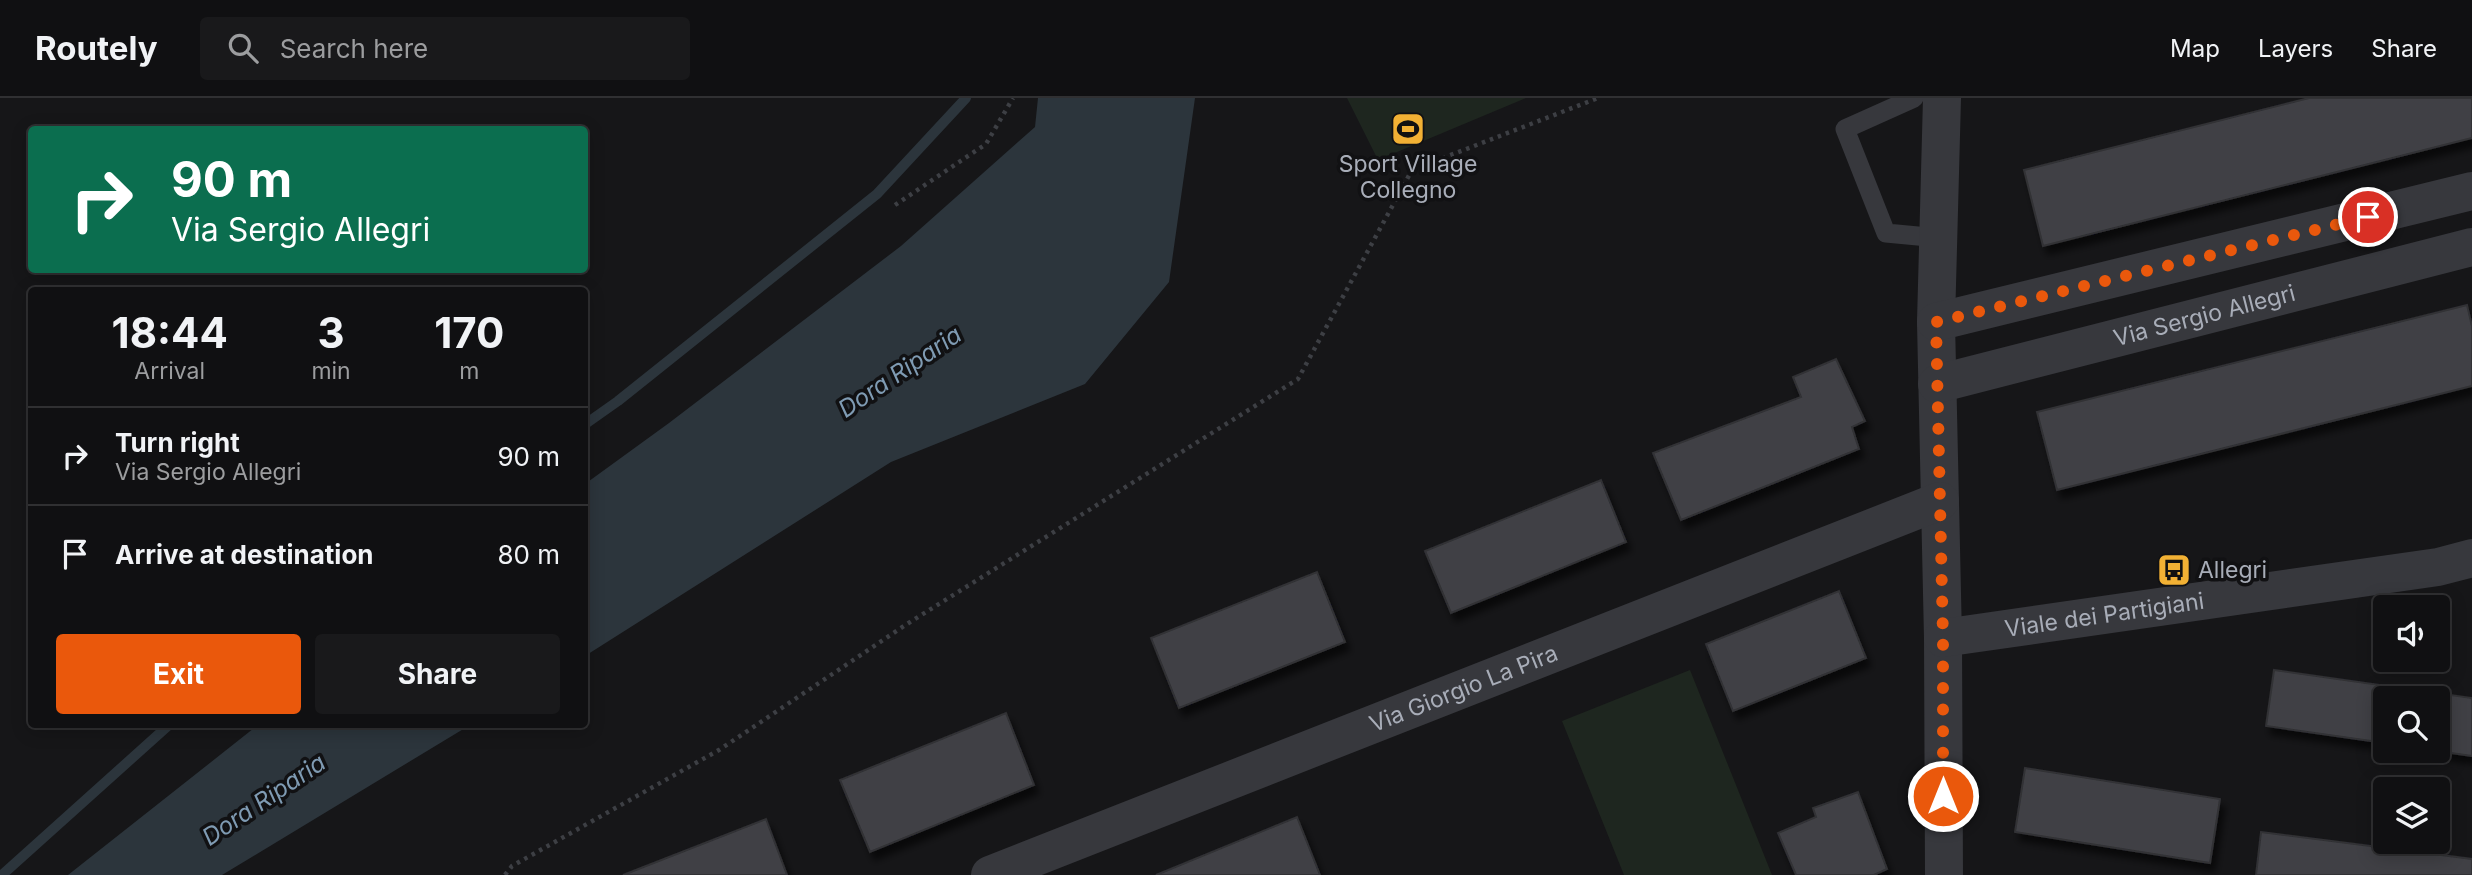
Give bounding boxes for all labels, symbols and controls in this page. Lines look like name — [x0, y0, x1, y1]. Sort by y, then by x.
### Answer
search box — [200, 17, 690, 80]
text: Routely — [35, 28, 158, 68]
icon: search — [224, 29, 262, 67]
text: Search here — [280, 33, 428, 64]
text: Map — [2170, 34, 2220, 63]
text: Layers — [2258, 34, 2333, 63]
text: Share — [2371, 34, 2437, 63]
sports icon: Sport Village Collegno — [1389, 110, 1427, 148]
text: 90 m — [171, 150, 292, 209]
place label: Sport Village Collegno — [1339, 150, 1477, 204]
icon: right — [56, 154, 147, 245]
pin — [2338, 187, 2398, 247]
icon: arrive — [2349, 198, 2387, 236]
text: Via Sergio Allegri — [171, 210, 430, 249]
street label: Via Sergio Allegri — [2111, 279, 2298, 352]
text: 18:44 — [112, 307, 228, 358]
text: 3 — [317, 307, 345, 358]
text: 170 — [434, 307, 504, 358]
water label: Dora Riparia — [833, 320, 967, 423]
text: Arrival — [134, 357, 205, 385]
text: min — [311, 357, 351, 385]
text: m — [459, 357, 479, 385]
text: Turn right — [115, 427, 240, 458]
icon: right — [56, 437, 94, 475]
text: 90 m — [497, 441, 560, 472]
text: Via Sergio Allegri — [115, 458, 301, 486]
icon: arrive — [56, 535, 94, 573]
text: Arrive at destination — [115, 539, 374, 570]
text: 80 m — [497, 539, 560, 570]
bus stop icon: Allegri — [2155, 551, 2193, 589]
place label: Allegri — [2198, 556, 2267, 584]
street label: Viale dei Partigiani — [2003, 587, 2206, 643]
map controls — [2373, 595, 2450, 854]
button: sound — [2373, 595, 2450, 672]
button: Exit — [56, 634, 301, 714]
button: Share — [315, 634, 560, 714]
street label: Via Giorgio La Pira — [1365, 639, 1562, 738]
button: search — [2373, 686, 2450, 763]
water label: Dora Riparia — [197, 748, 331, 851]
position arrow — [1906, 759, 1980, 833]
button: layers — [2373, 777, 2450, 854]

